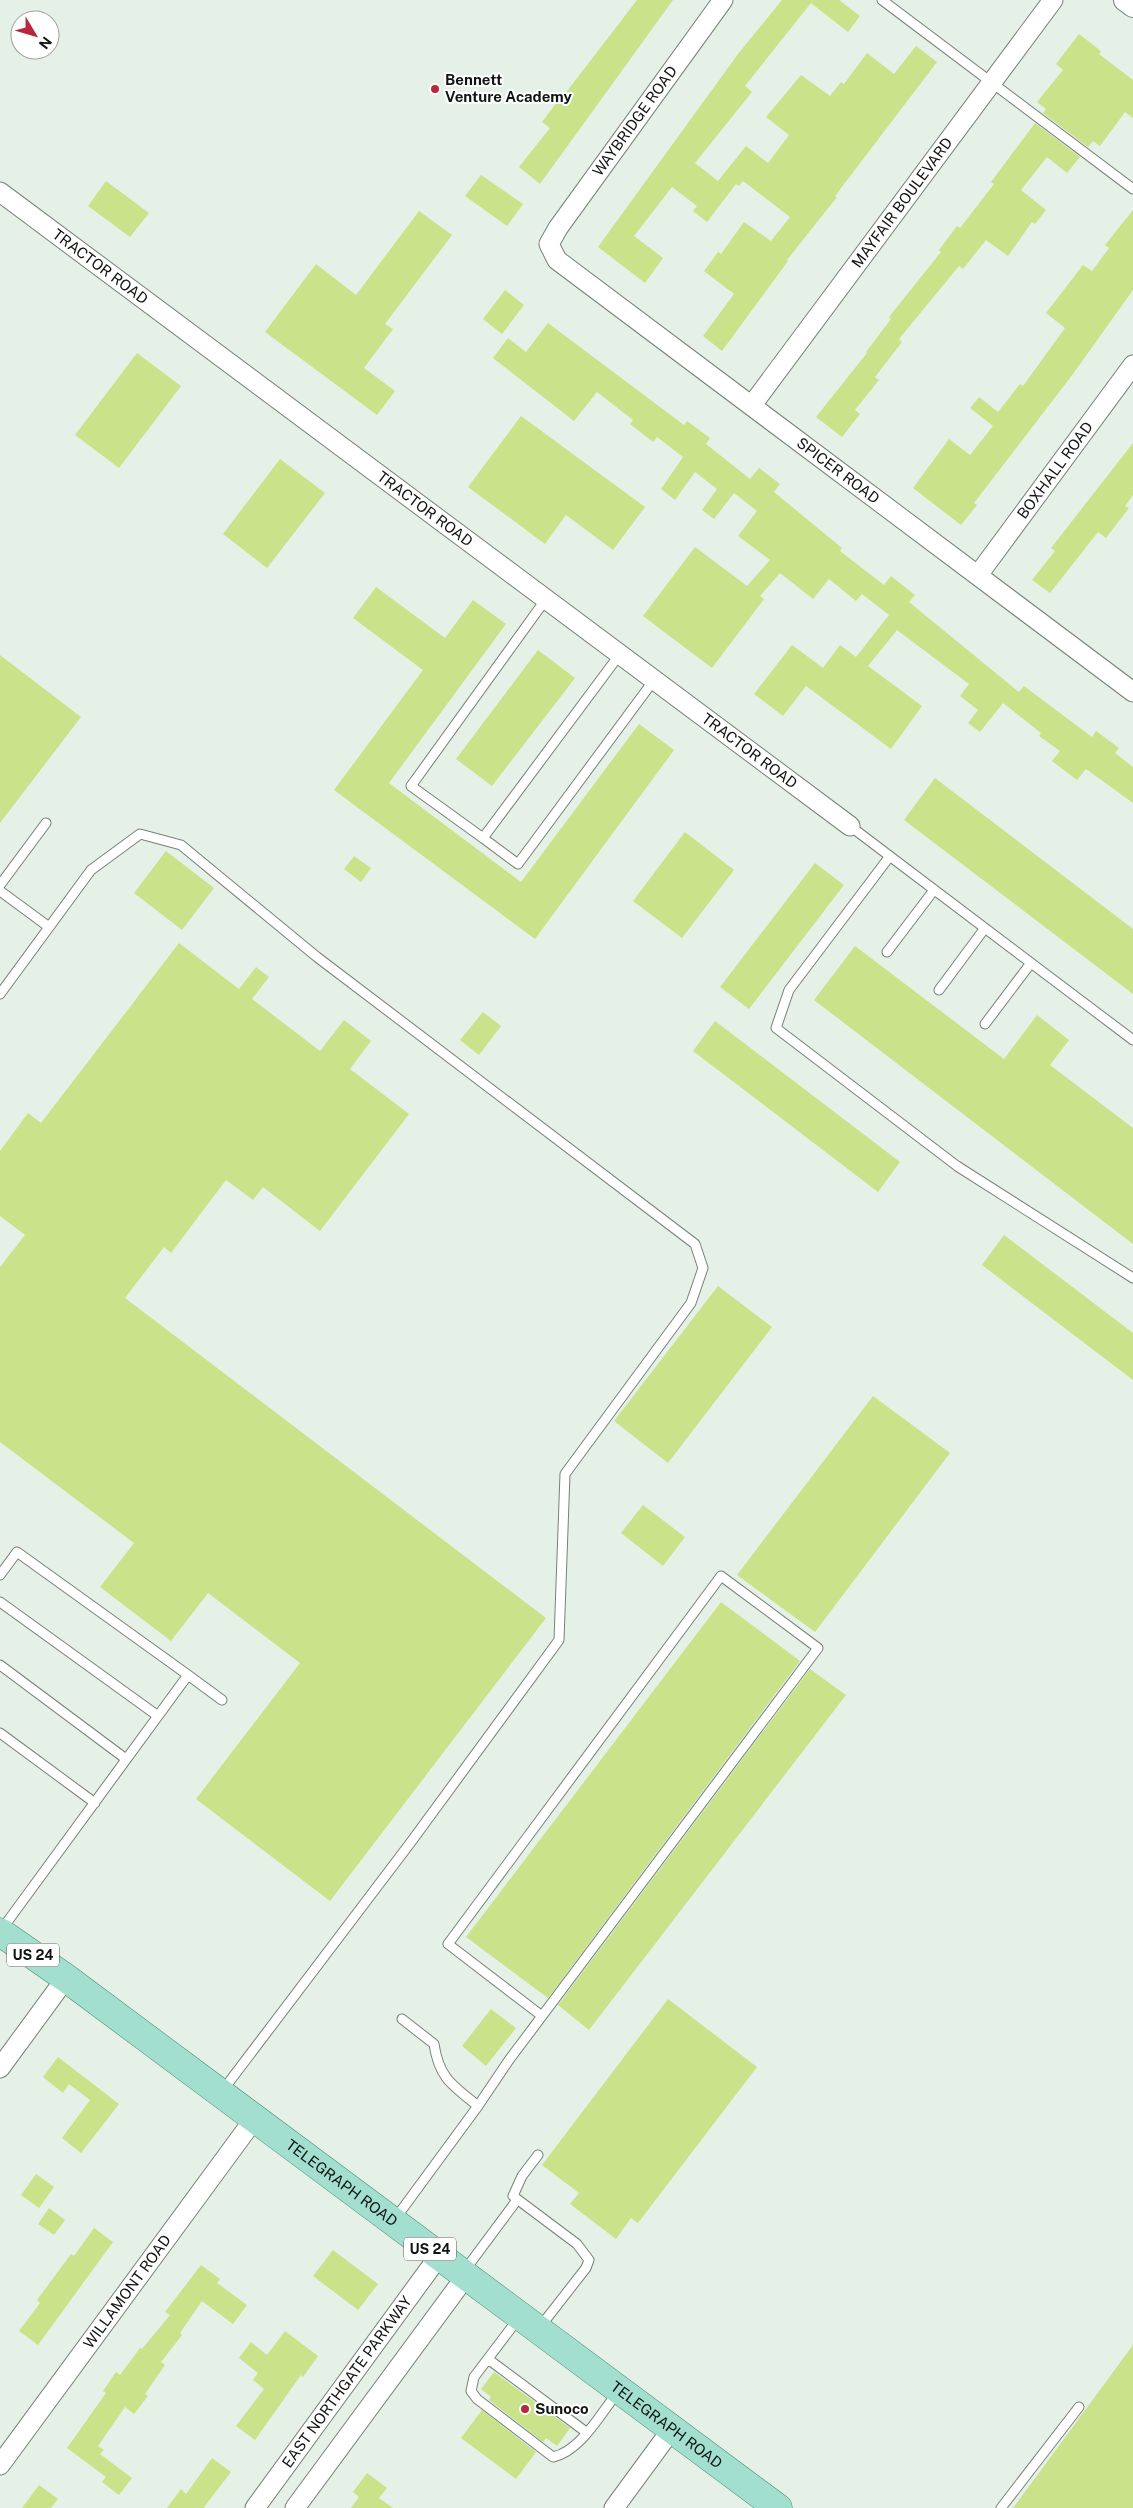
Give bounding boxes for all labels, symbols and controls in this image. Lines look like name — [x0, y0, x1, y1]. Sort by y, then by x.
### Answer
north arrow — [10, 10, 60, 60]
text: N — [36, 34, 55, 52]
street label: WAYBRIDGE ROAD — [589, 62, 680, 179]
place label: Bennett Venture Academy — [445, 71, 573, 105]
marker: Bennett Venture Academy — [429, 83, 441, 95]
street label: MAYFAIR BOULEVARD — [848, 134, 956, 271]
street label: TRACTOR ROAD — [50, 225, 151, 307]
street label: BOXHALL ROAD — [1014, 418, 1096, 522]
street label: SPICER ROAD — [794, 434, 883, 507]
street label: TRACTOR ROAD — [374, 467, 476, 550]
street label: TRACTOR ROAD — [699, 710, 801, 792]
road number: US 24 — [7, 1944, 59, 1966]
street label: TELEGRAPH ROAD — [283, 2136, 401, 2230]
street label: WILLAMONT ROAD — [80, 2231, 174, 2351]
road number: US 24 — [404, 2238, 456, 2260]
street label: EAST NORTHGATE PARKWAY — [278, 2293, 415, 2471]
street label: TELEGRAPH ROAD — [608, 2378, 726, 2472]
place label: Sunoco — [535, 2400, 589, 2417]
marker: Sunoco — [519, 2403, 531, 2415]

